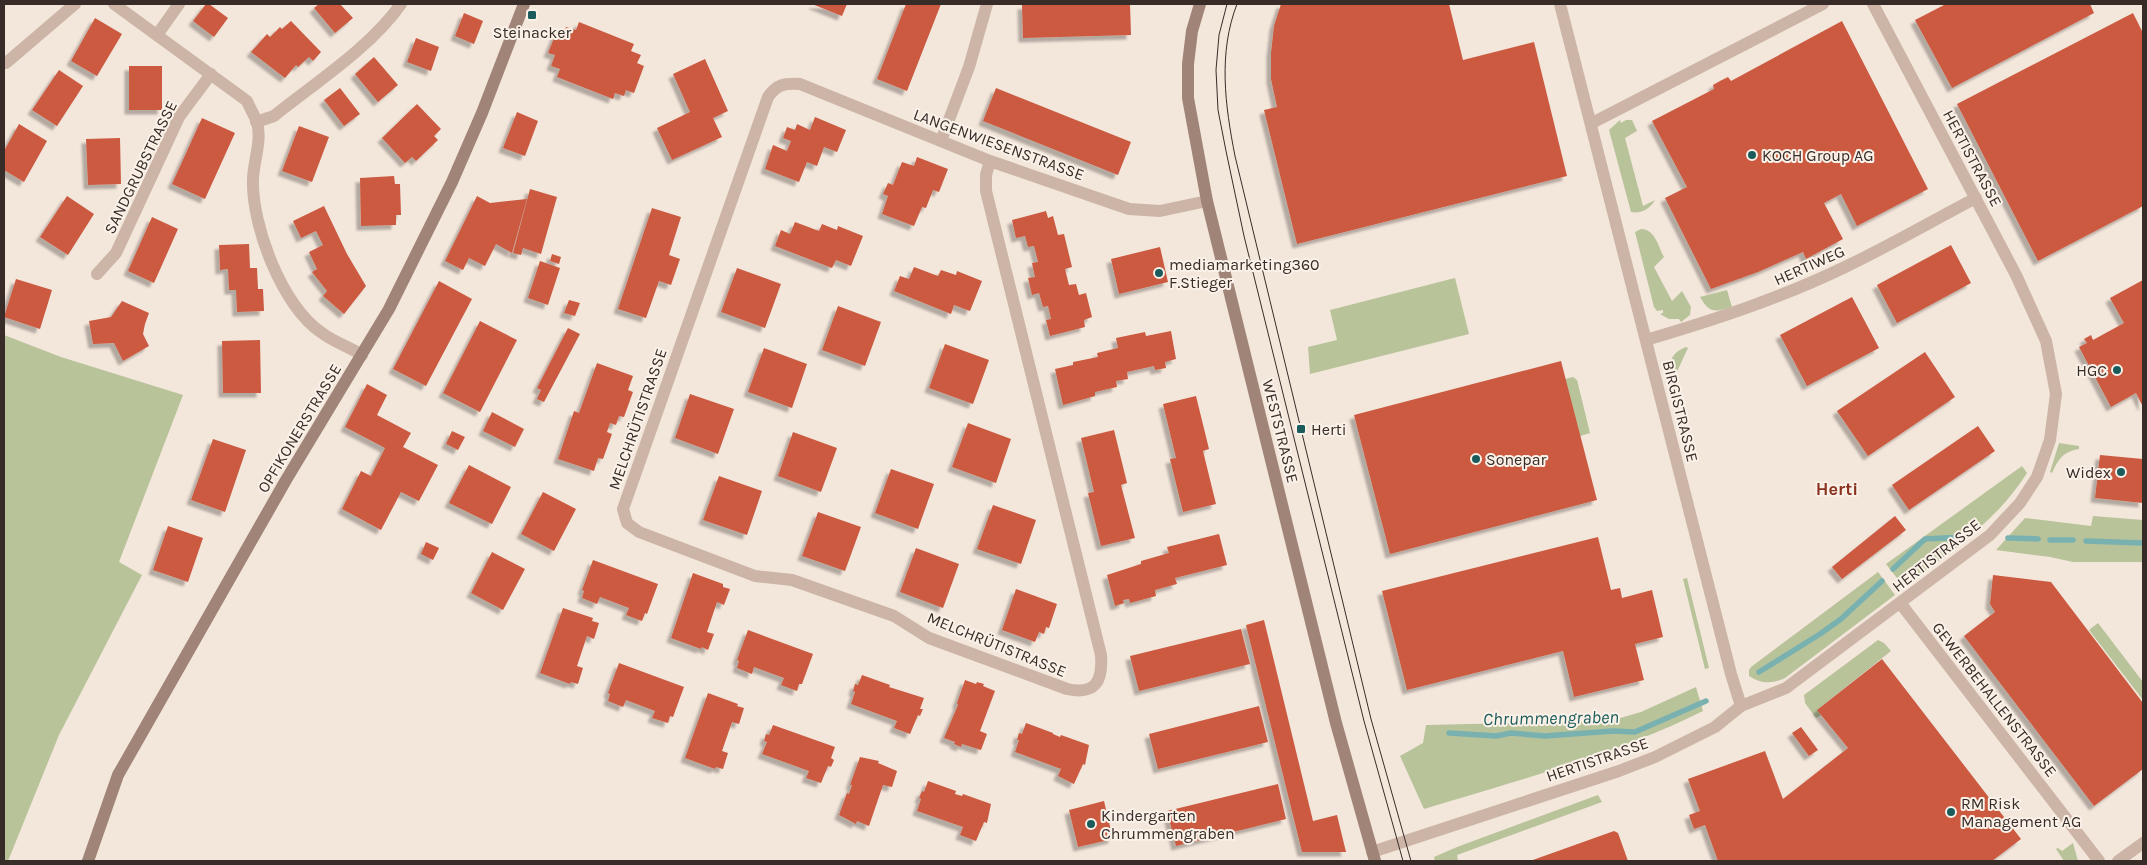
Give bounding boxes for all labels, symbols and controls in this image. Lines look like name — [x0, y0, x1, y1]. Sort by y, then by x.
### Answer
marker: Steinacker — [526, 9, 538, 21]
place label: Steinacker — [493, 23, 571, 42]
street label: SANDGRUBSTRASSE — [100, 97, 181, 237]
street label: LANGENWIESENSTRASSE — [911, 105, 1087, 184]
street label: HERTISTRASSE — [1939, 107, 2006, 210]
place label: KOCH Group AG — [1762, 146, 1874, 165]
marker: KOCH Group AG — [1746, 149, 1758, 161]
street label: HERTIWEG — [1771, 241, 1848, 290]
place label: mediamarketing360 F.Stieger — [1169, 255, 1320, 292]
marker: mediamarketing360 F.Stieger — [1153, 267, 1165, 279]
street label: MELCHRÜTISTRASSE — [604, 346, 671, 492]
street label: BIRGISTRASSE — [1659, 358, 1702, 464]
street label: OPFIKONERSTRASSE — [253, 360, 345, 496]
place label: HGC — [2076, 361, 2107, 380]
marker: HGC — [2111, 364, 2123, 376]
street label: WESTSTRASSE — [1258, 377, 1303, 485]
place label: Herti — [1311, 420, 1346, 439]
marker: Herti — [1295, 423, 1307, 435]
place label: Sonepar — [1486, 450, 1546, 469]
marker: Sonepar — [1470, 453, 1482, 465]
place label: Widex — [2066, 463, 2111, 482]
marker: Widex — [2115, 466, 2127, 478]
district label: Herti — [1816, 478, 1858, 500]
street label: HERTISTRASSE — [1888, 515, 1984, 596]
street label: MELCHRÜTISTRASSE — [925, 608, 1069, 681]
street label: GEWERBEHALLENSTRASSE — [1928, 618, 2061, 780]
water label: Chrummengraben — [1483, 706, 1619, 730]
street label: HERTISTRASSE — [1543, 733, 1651, 786]
place label: RM Risk Management AG — [1961, 794, 2081, 831]
place label: Kindergarten Chrummengraben — [1101, 806, 1235, 843]
marker: RM Risk Management AG — [1945, 806, 1957, 818]
marker: Kindergarten Chrummengraben — [1085, 818, 1097, 830]

